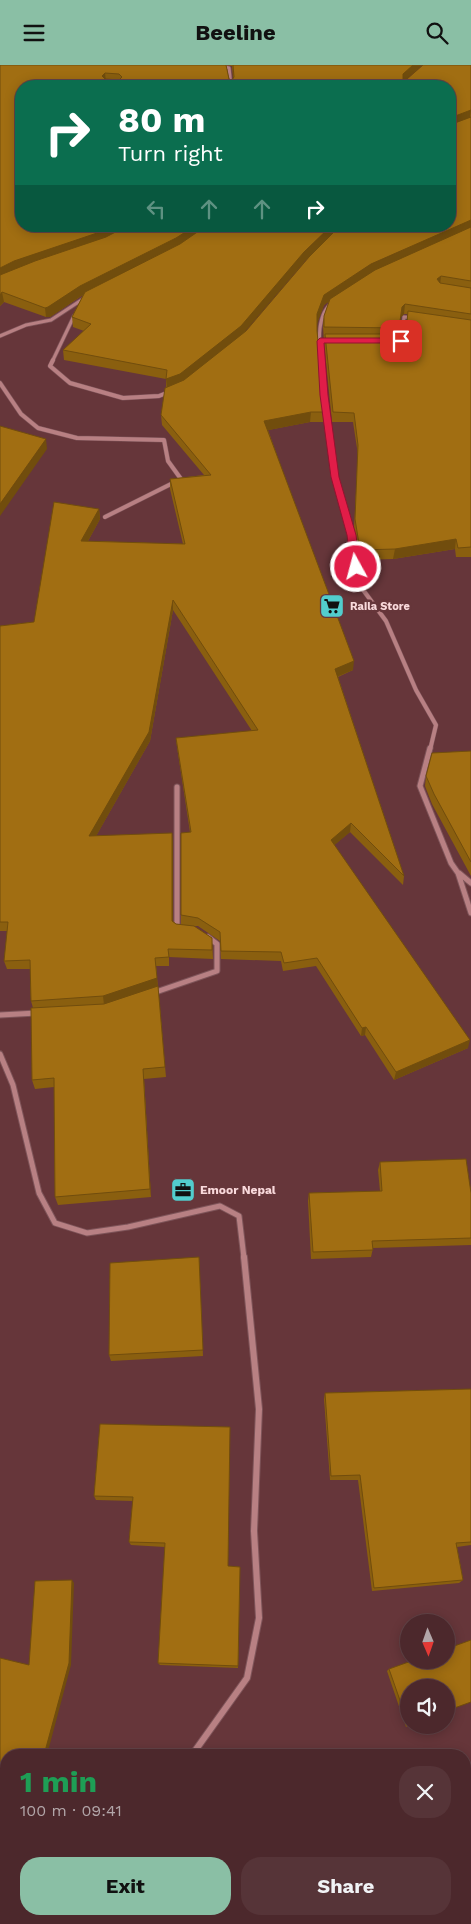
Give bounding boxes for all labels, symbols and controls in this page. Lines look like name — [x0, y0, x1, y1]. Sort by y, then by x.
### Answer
icon: menu — [20, 19, 48, 47]
icon: search — [423, 19, 451, 47]
text: Beeline — [195, 20, 276, 45]
text: 80 m — [118, 99, 205, 141]
icon: right — [35, 100, 100, 165]
text: Turn right — [118, 141, 223, 166]
icon: left — [142, 195, 170, 223]
icon: ahead — [195, 195, 223, 223]
icon: ahead — [248, 195, 276, 223]
icon: right — [301, 195, 329, 223]
pin — [380, 320, 422, 362]
icon: arrive — [387, 327, 415, 355]
position arrow — [329, 540, 381, 592]
supermarket icon: Raila Store — [319, 593, 345, 619]
place label: Raila Store — [350, 600, 410, 613]
office icon: Emoor Nepal — [170, 1177, 196, 1203]
place label: Emoor Nepal — [200, 1183, 276, 1197]
north arrow — [400, 1614, 455, 1669]
map controls — [400, 1614, 455, 1734]
button: sound — [400, 1679, 455, 1734]
text: 1 min — [20, 1764, 97, 1799]
button: close — [399, 1766, 451, 1818]
text: 100 m · 09:41 — [20, 1801, 122, 1820]
button: Exit — [20, 1857, 231, 1915]
button: Share — [241, 1857, 451, 1915]

